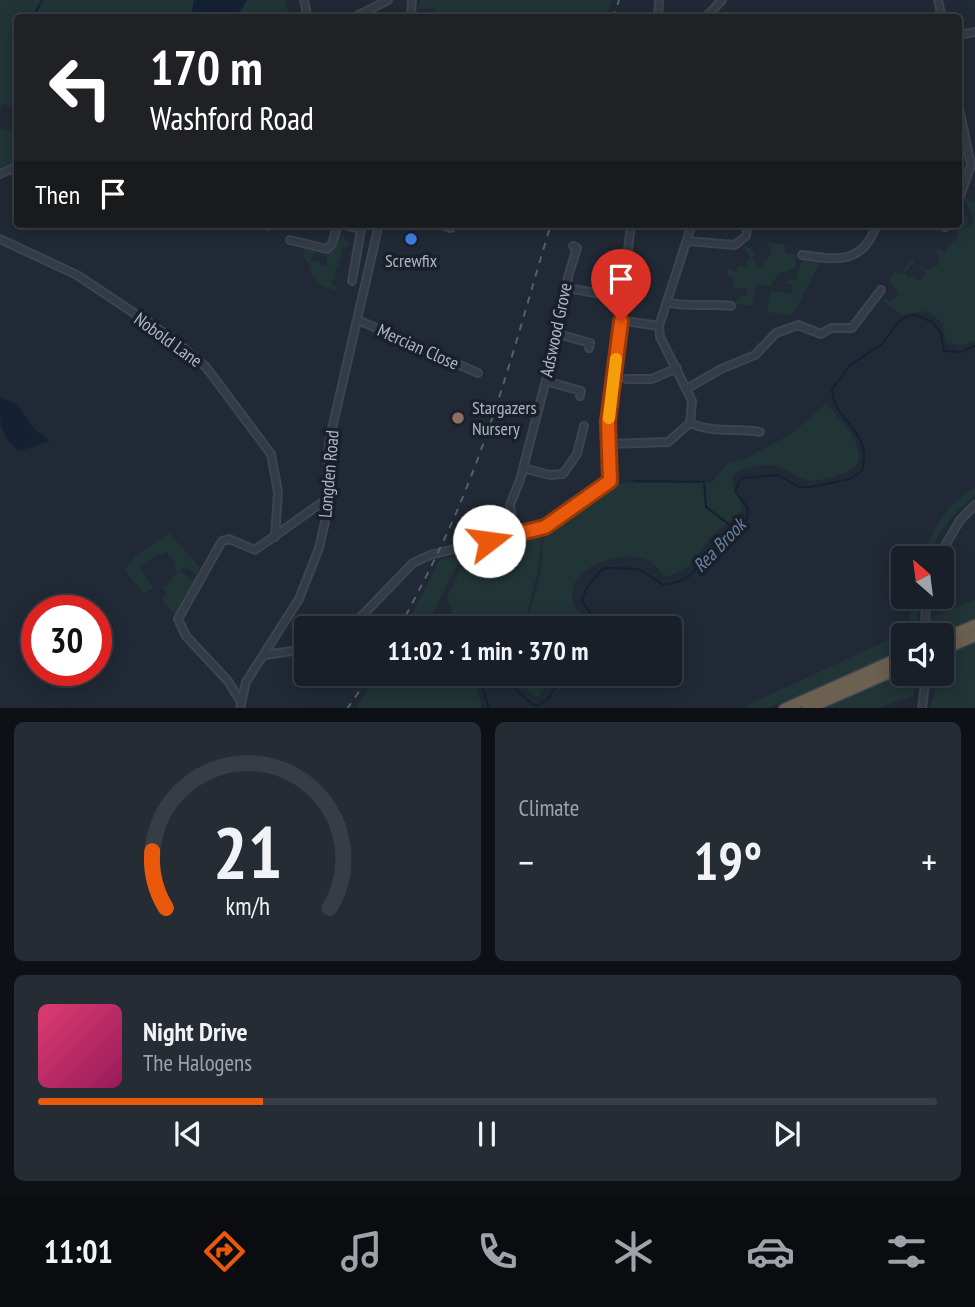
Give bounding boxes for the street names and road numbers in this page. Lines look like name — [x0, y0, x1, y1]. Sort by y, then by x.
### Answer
street label: Adswood Grove — [534, 281, 577, 379]
street label: Nobold Lane — [130, 307, 207, 372]
street label: Mercian Close — [374, 318, 463, 375]
street label: Longden Road — [313, 429, 344, 519]

